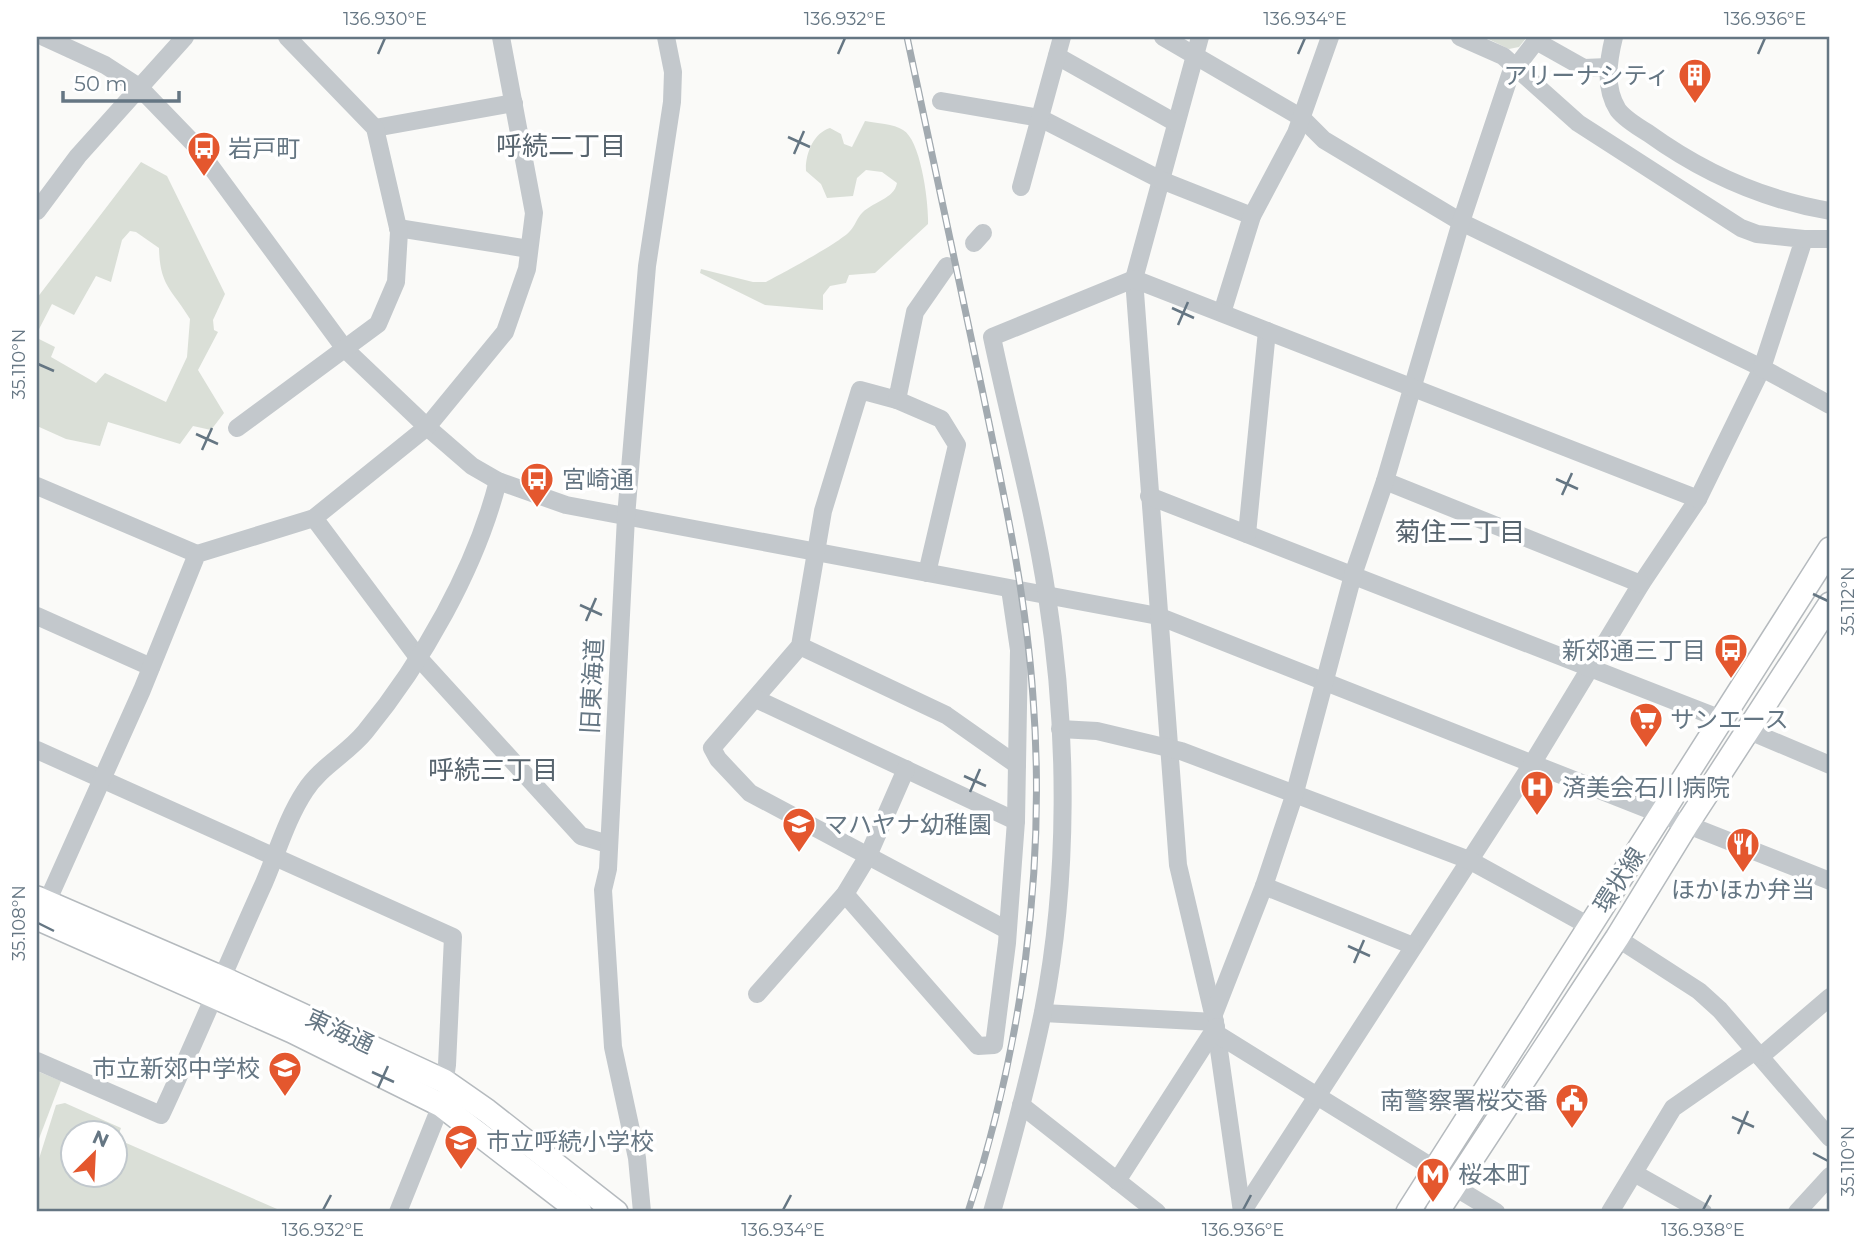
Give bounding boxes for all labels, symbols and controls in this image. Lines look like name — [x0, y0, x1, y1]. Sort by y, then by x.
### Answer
text: 136.930°E — [343, 8, 427, 30]
text: 136.932°E — [804, 8, 886, 30]
text: 136.934°E — [1263, 8, 1347, 30]
text: 136.936°E — [1724, 8, 1806, 30]
building icon: アリーナシティ — [1676, 56, 1714, 105]
scale bar — [63, 60, 178, 104]
place label: アリーナシティ — [1503, 61, 1670, 90]
text: 50 m — [74, 71, 128, 96]
bus stop icon: 岩戸町 — [185, 129, 223, 178]
district label: 呼続二丁目 — [496, 130, 626, 162]
place label: 岩戸町 — [228, 134, 300, 163]
text: 35.110°N — [8, 329, 30, 399]
bus stop icon: 宮崎通 — [518, 460, 556, 509]
place label: 宮崎通 — [562, 465, 634, 494]
district label: 菊住二丁目 — [1395, 516, 1525, 548]
text: 35.112°N — [1837, 566, 1859, 636]
bus stop icon: 新郊通三丁目 — [1712, 631, 1750, 680]
place label: 新郊通三丁目 — [1562, 636, 1706, 665]
street label: 旧東海道 — [575, 637, 609, 735]
supermarket icon: サンエース — [1627, 700, 1665, 749]
place label: サンエース — [1670, 705, 1789, 734]
district label: 呼続三丁目 — [428, 754, 558, 786]
hospital icon: 済美会石川病院 — [1518, 768, 1556, 817]
place label: 済美会石川病院 — [1562, 773, 1730, 802]
school or university icon: マハヤナ幼稚園 — [780, 805, 818, 854]
place label: マハヤナ幼稚園 — [824, 810, 992, 839]
restaurant icon: ほかほか弁当 — [1724, 825, 1762, 874]
street label: 環状線 — [1587, 842, 1651, 918]
place label: ほかほか弁当 — [1671, 875, 1815, 904]
text: 35.108°N — [8, 885, 30, 961]
street label: 東海通 — [301, 1003, 379, 1059]
school or university icon: 市立新郊中学校 — [266, 1049, 304, 1098]
place label: 市立新郊中学校 — [92, 1054, 260, 1083]
public building icon: 南警察署桜交番 — [1553, 1081, 1591, 1130]
place label: 南警察署桜交番 — [1380, 1086, 1548, 1115]
north arrow — [60, 1120, 130, 1190]
school or university icon: 市立呼続小学校 — [442, 1122, 480, 1171]
text: N — [89, 1125, 112, 1153]
text: 35.110°N — [1837, 1126, 1859, 1196]
place label: 市立呼続小学校 — [486, 1127, 654, 1156]
metro station icon: 桜本町 — [1414, 1155, 1452, 1204]
place label: 桜本町 — [1458, 1160, 1530, 1189]
text: 136.932°E — [282, 1219, 364, 1241]
text: 136.934°E — [741, 1219, 825, 1241]
text: 136.936°E — [1202, 1219, 1284, 1241]
text: 136.938°E — [1661, 1219, 1745, 1241]

